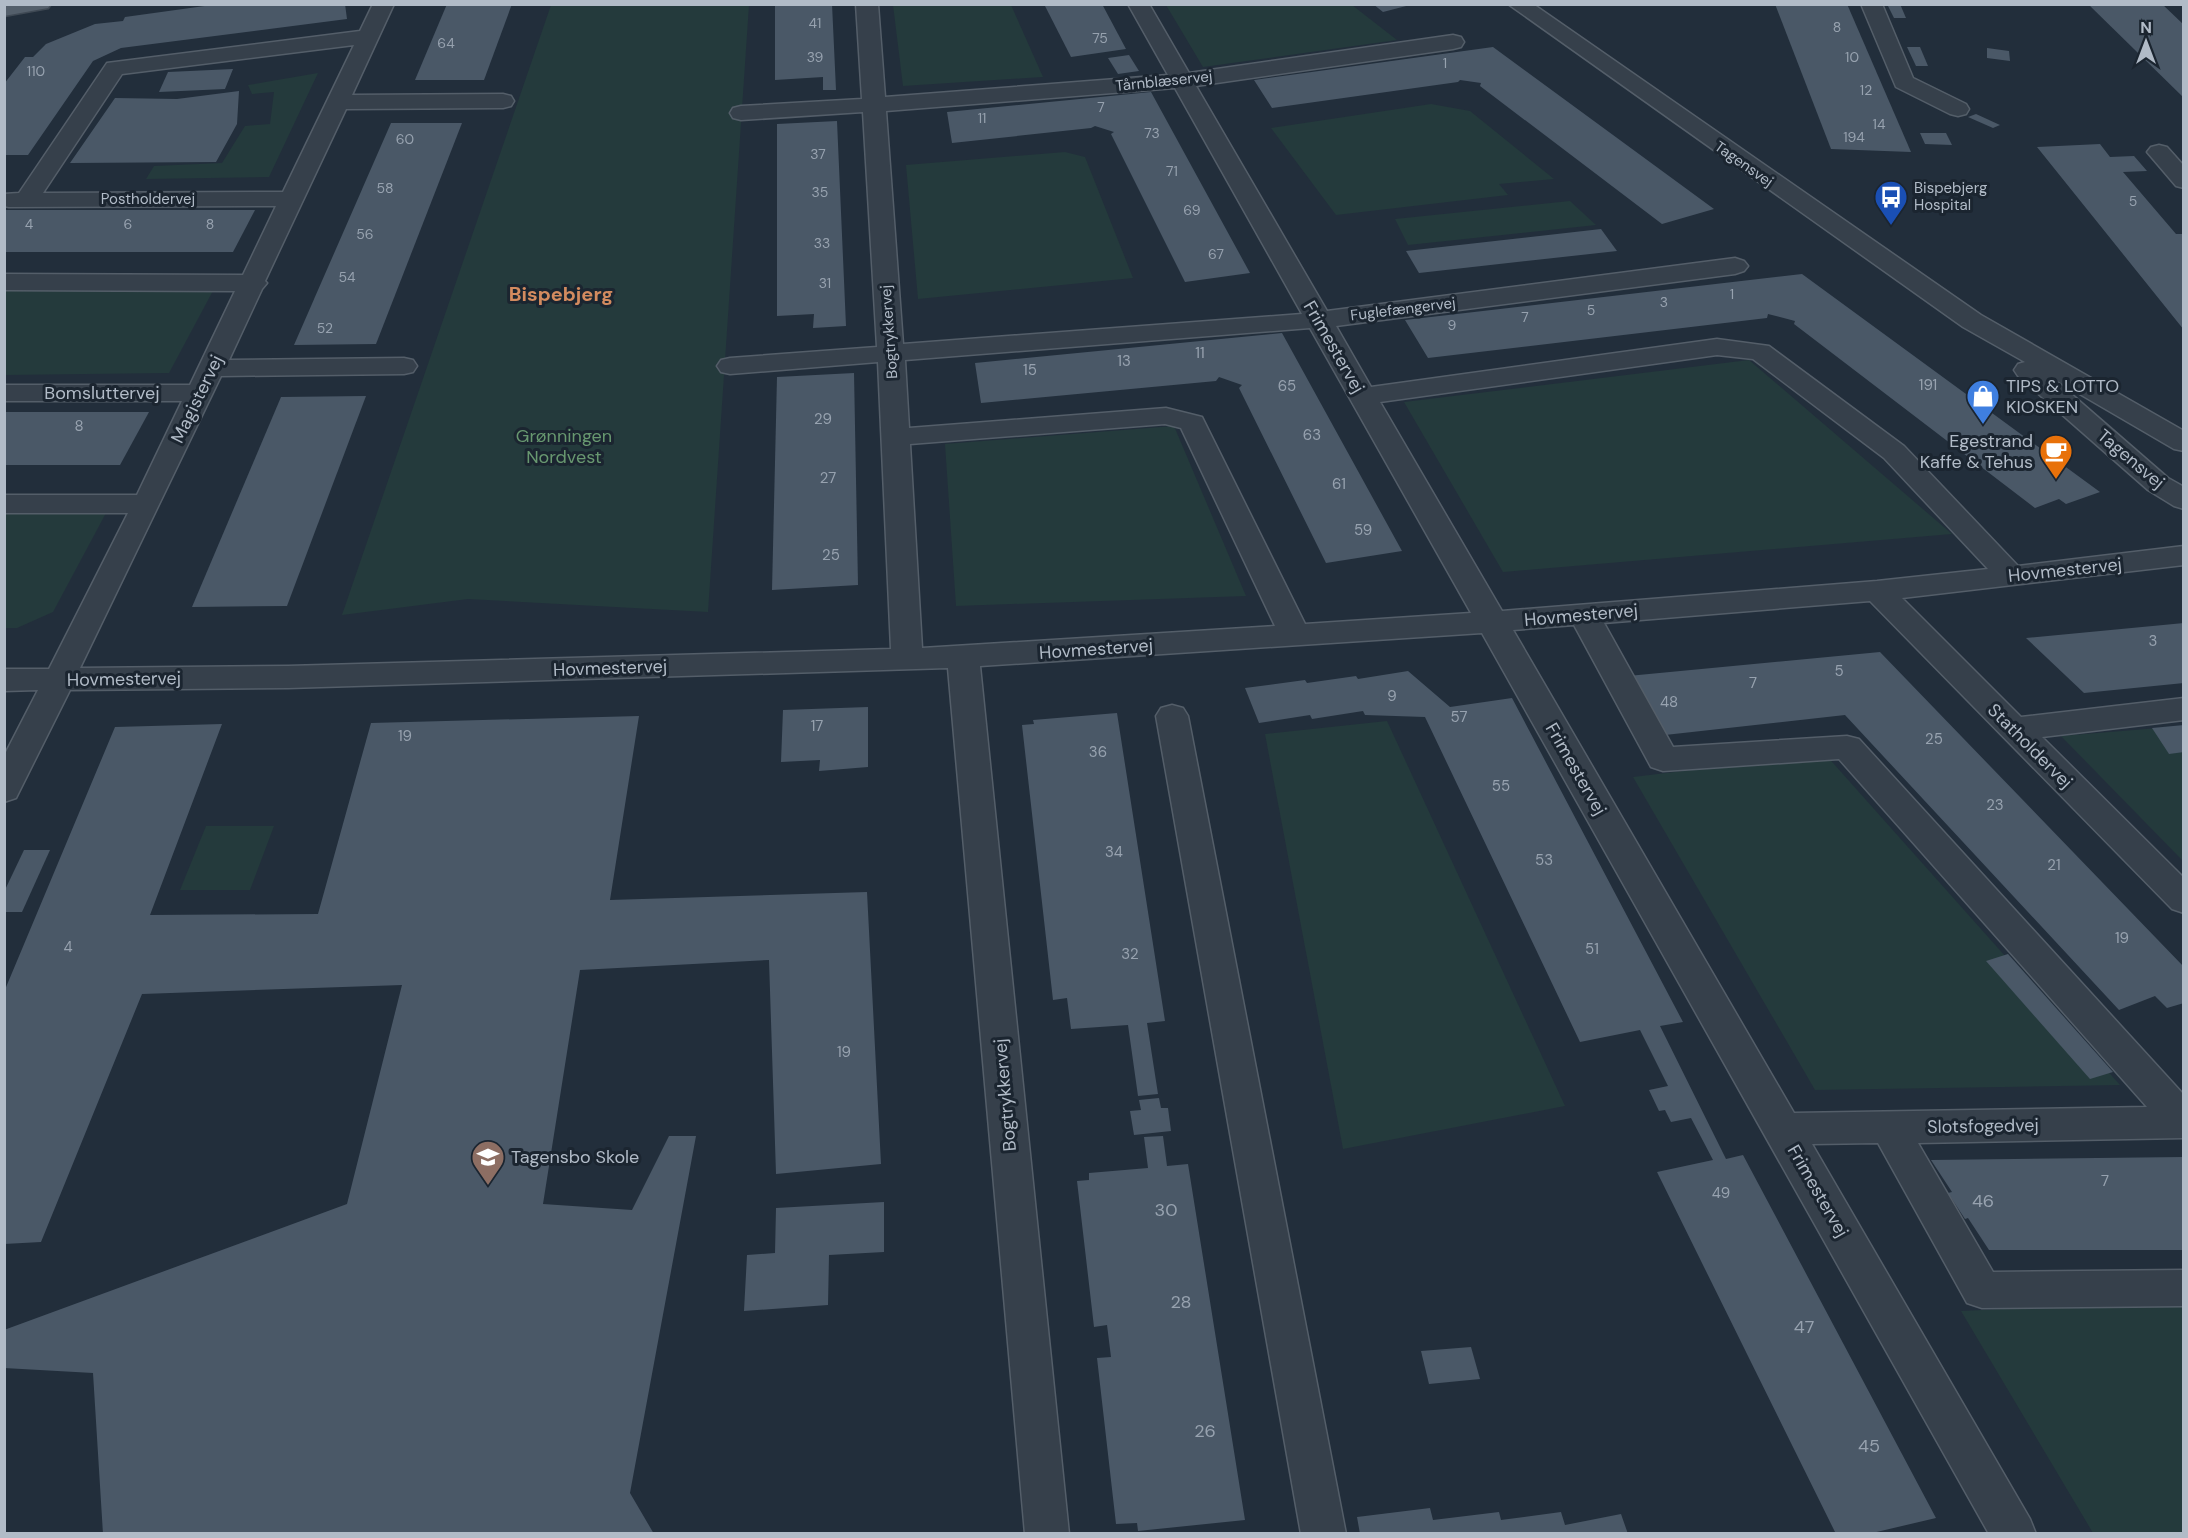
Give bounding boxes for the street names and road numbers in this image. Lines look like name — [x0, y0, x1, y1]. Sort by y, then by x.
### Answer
street label: Tårnblæservej — [1115, 66, 1213, 96]
street label: Tagensvej — [1711, 136, 1777, 192]
street label: Postholdervej — [101, 189, 195, 209]
street label: Bogtrykkervej — [876, 284, 902, 380]
street label: Fuglefængervej — [1349, 293, 1457, 325]
street label: Frimestervej — [1298, 296, 1370, 398]
street label: Magistervej — [165, 351, 229, 447]
street label: Bomsluttervej — [44, 381, 160, 405]
street label: Tagensvej — [2092, 424, 2170, 494]
street label: Hovmestervej — [2007, 552, 2123, 588]
street label: Hovmestervej — [1523, 598, 1639, 632]
street label: Hovmestervej — [1038, 633, 1154, 665]
street label: Hovmestervej — [553, 654, 667, 682]
street label: Hovmestervej — [67, 666, 181, 692]
street label: Statholdervej — [1982, 698, 2078, 794]
street label: Frimestervej — [1540, 718, 1612, 820]
street label: Bogtrykkervej — [988, 1038, 1022, 1152]
street label: Slotsfogedvej — [1927, 1113, 2039, 1139]
street label: Frimestervej — [1782, 1140, 1854, 1242]

